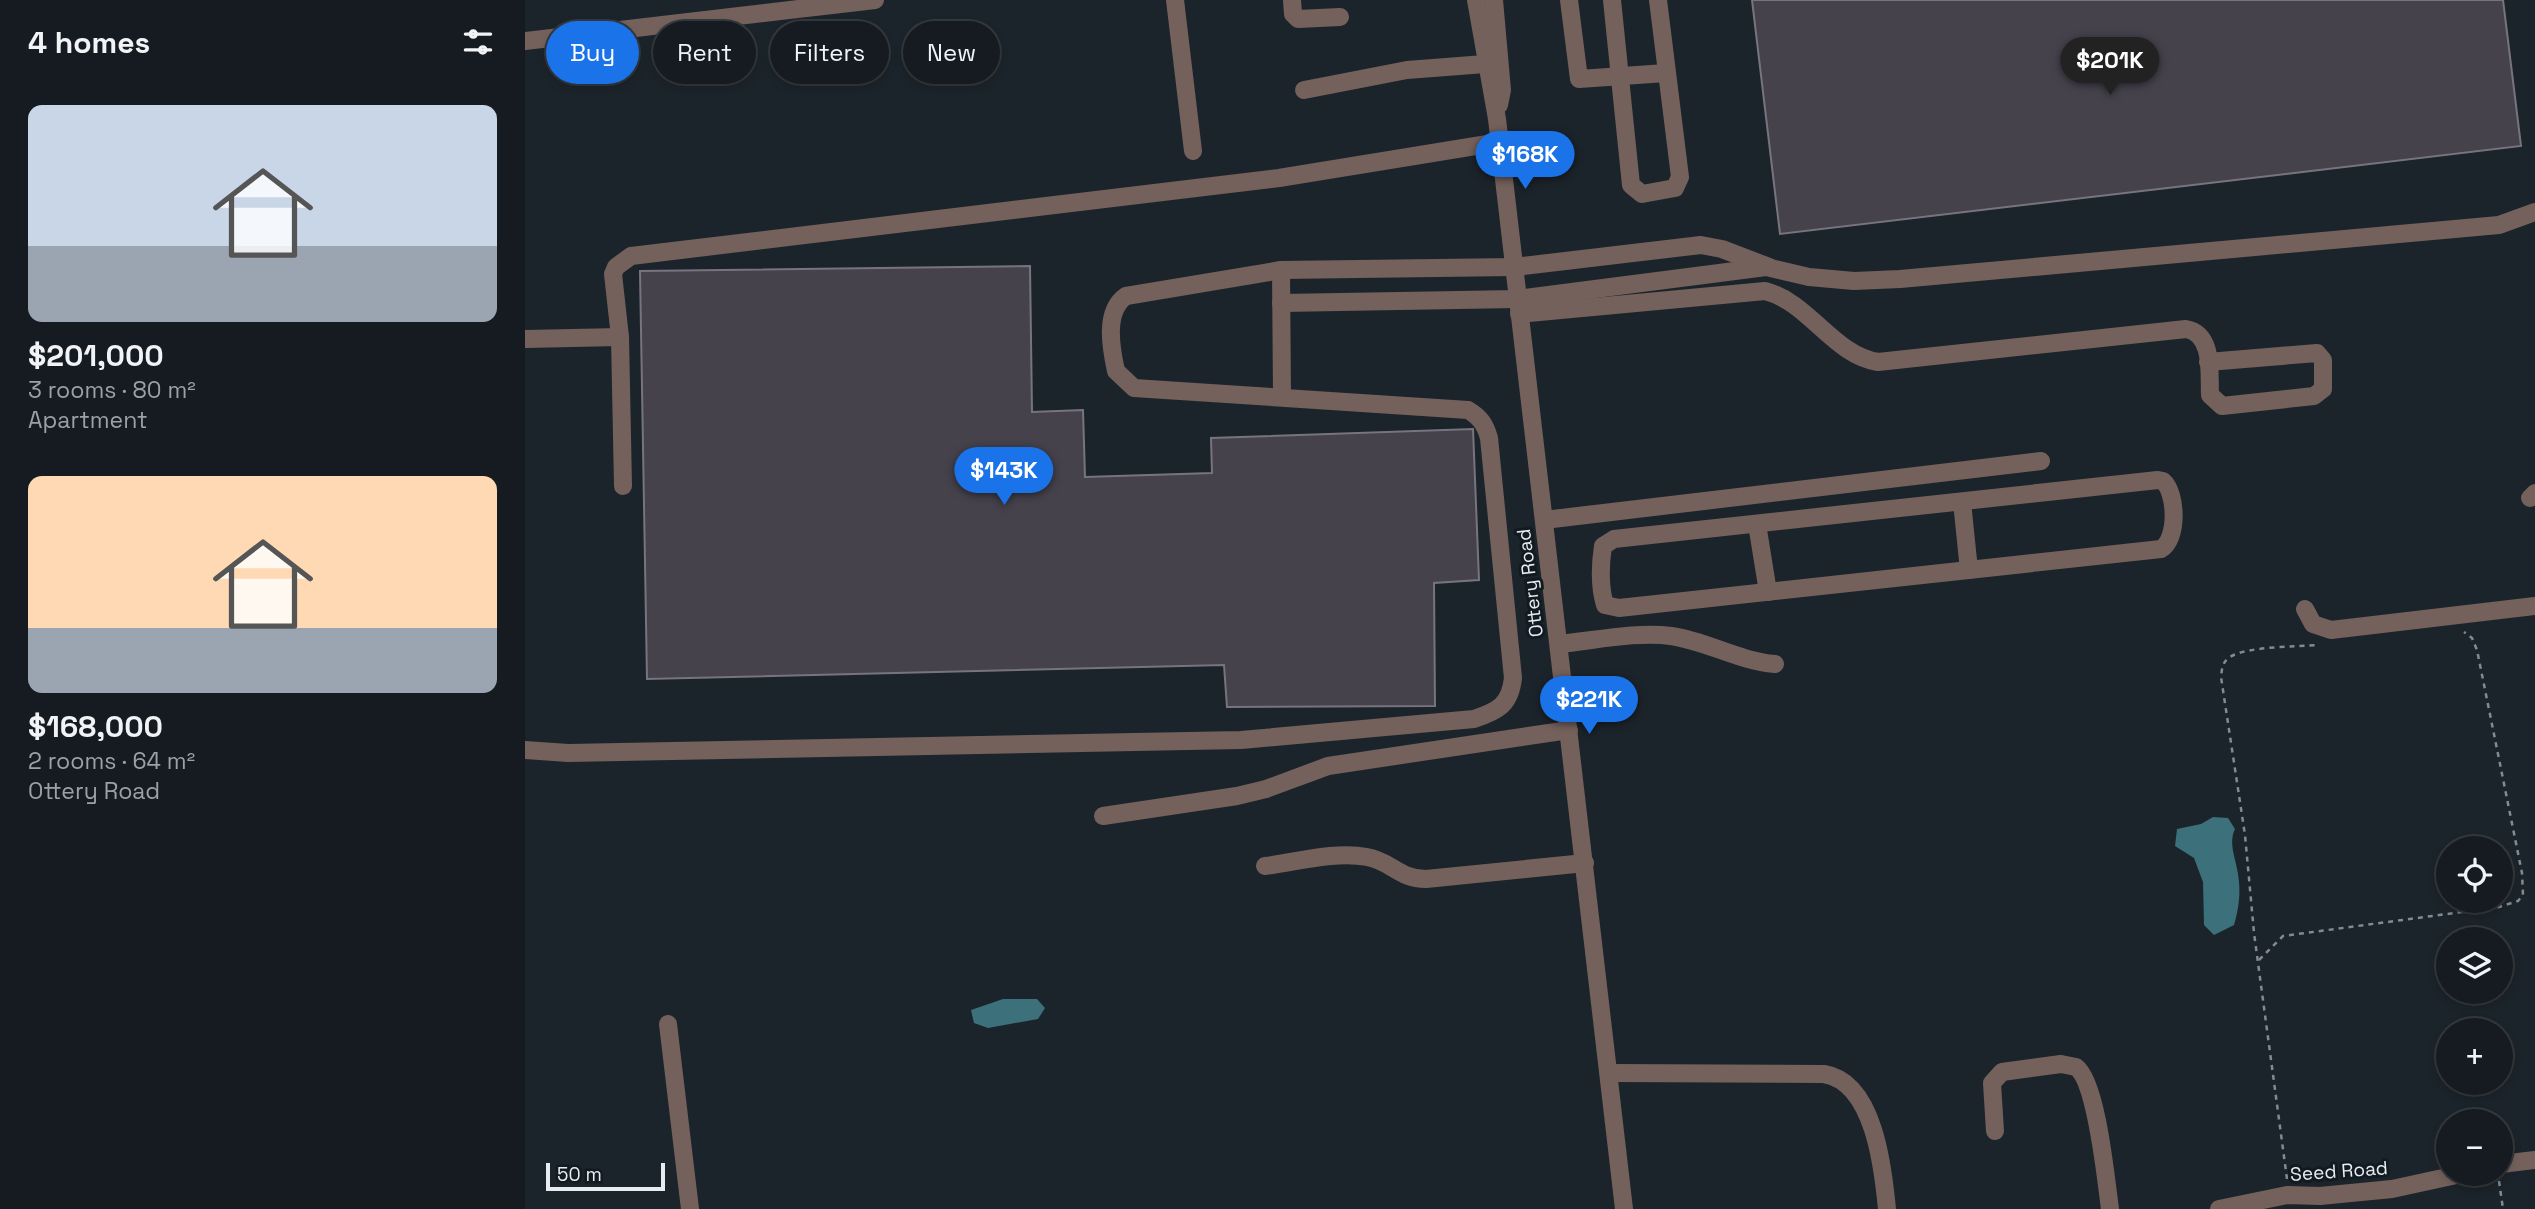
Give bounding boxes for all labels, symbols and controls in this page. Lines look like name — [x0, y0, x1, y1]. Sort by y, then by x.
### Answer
chip: Buy — [546, 21, 639, 84]
chip: Rent — [653, 21, 756, 84]
chip: Filters — [770, 21, 889, 84]
chip: New — [903, 21, 1000, 84]
text: 4 homes — [28, 23, 150, 62]
icon: filters — [459, 23, 497, 61]
pin: $201K — [2061, 38, 2159, 97]
text: $201K — [2076, 45, 2144, 75]
pin: $168K — [1476, 132, 1574, 191]
text: $168K — [1492, 139, 1558, 169]
icon: home — [200, 150, 326, 276]
text: $201,000 — [28, 336, 164, 375]
text: 3 rooms · 80 m² — [28, 375, 196, 405]
text: Apartment — [28, 405, 148, 435]
pin: $143K — [955, 448, 1053, 507]
text: $143K — [970, 455, 1038, 485]
icon: home — [200, 521, 326, 647]
street label: Ottery Road — [1511, 527, 1549, 639]
pin: $221K — [1540, 676, 1638, 736]
text: $221K — [1556, 684, 1622, 714]
text: $168,000 — [28, 707, 163, 746]
text: 2 rooms · 64 m² — [28, 746, 195, 776]
text: Ottery Road — [28, 776, 160, 806]
map controls — [2436, 836, 2513, 1186]
button: locate — [2436, 836, 2513, 913]
button: layers — [2436, 927, 2513, 1004]
button: + — [2436, 1018, 2513, 1095]
button: − — [2436, 1109, 2513, 1186]
street label: Seed Road — [2289, 1155, 2389, 1187]
scale bar — [546, 1160, 665, 1192]
text: 50 m — [557, 1162, 602, 1187]

